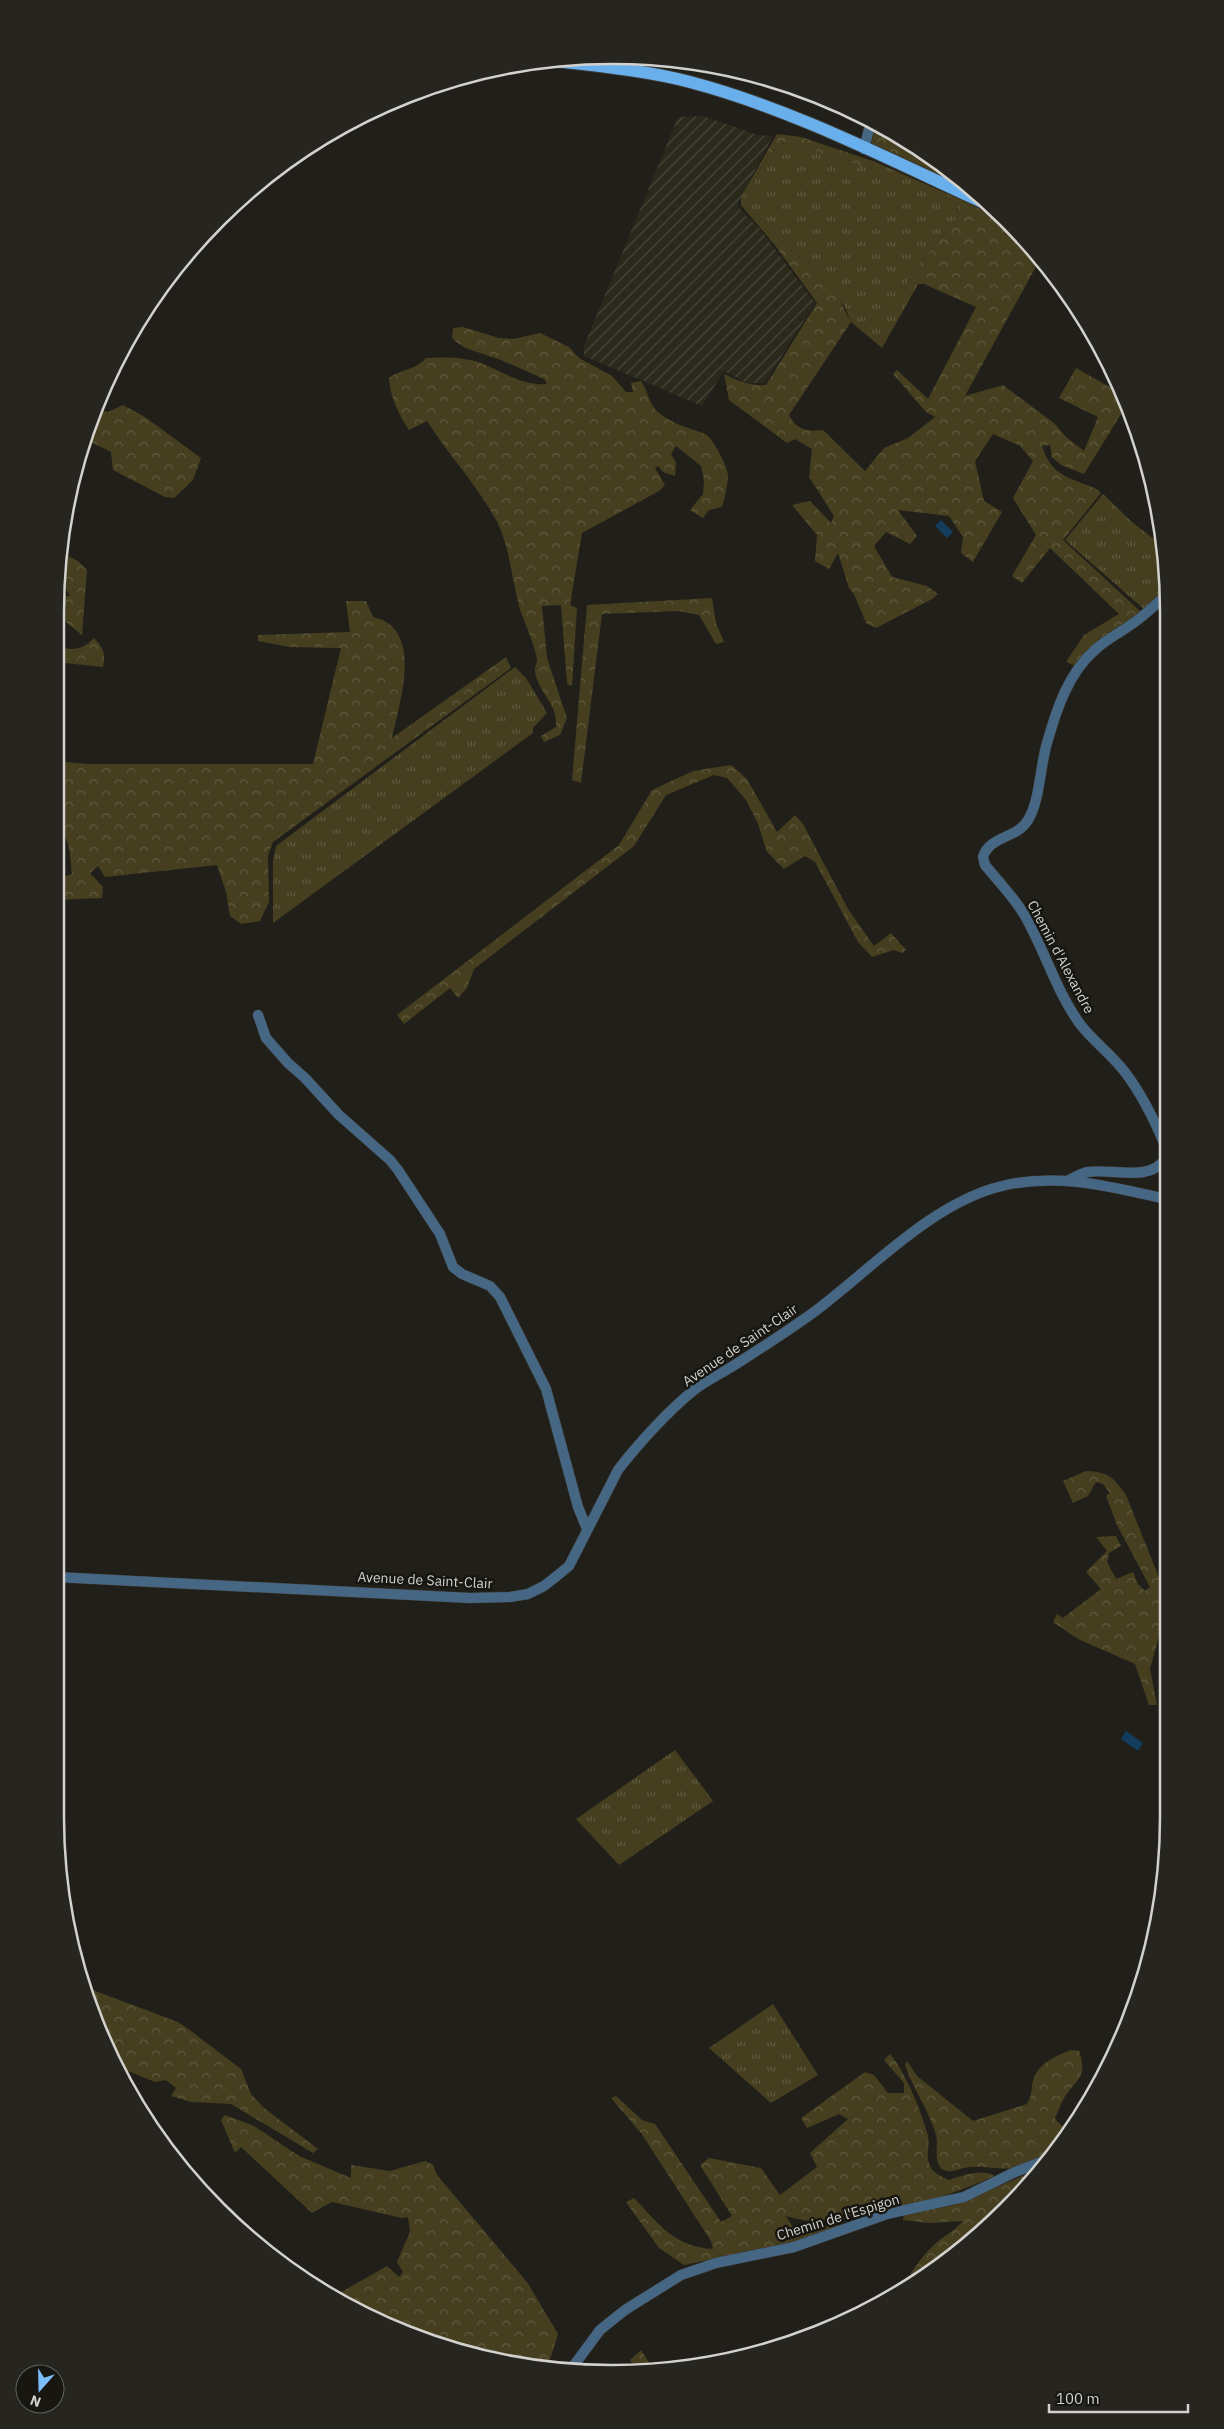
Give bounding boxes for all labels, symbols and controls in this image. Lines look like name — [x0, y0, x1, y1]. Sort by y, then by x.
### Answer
street label: Chemin d'Alexandre — [1024, 897, 1099, 1017]
street label: Avenue de Saint-Clair — [679, 1300, 801, 1390]
street label: Avenue de Saint-Clair — [357, 1567, 493, 1593]
street label: Chemin de l'Espigon — [774, 2190, 902, 2244]
north arrow — [15, 2364, 65, 2414]
scale bar — [1049, 2382, 1188, 2414]
text: 100 m — [1056, 2389, 1100, 2408]
text: N — [28, 2391, 43, 2411]

